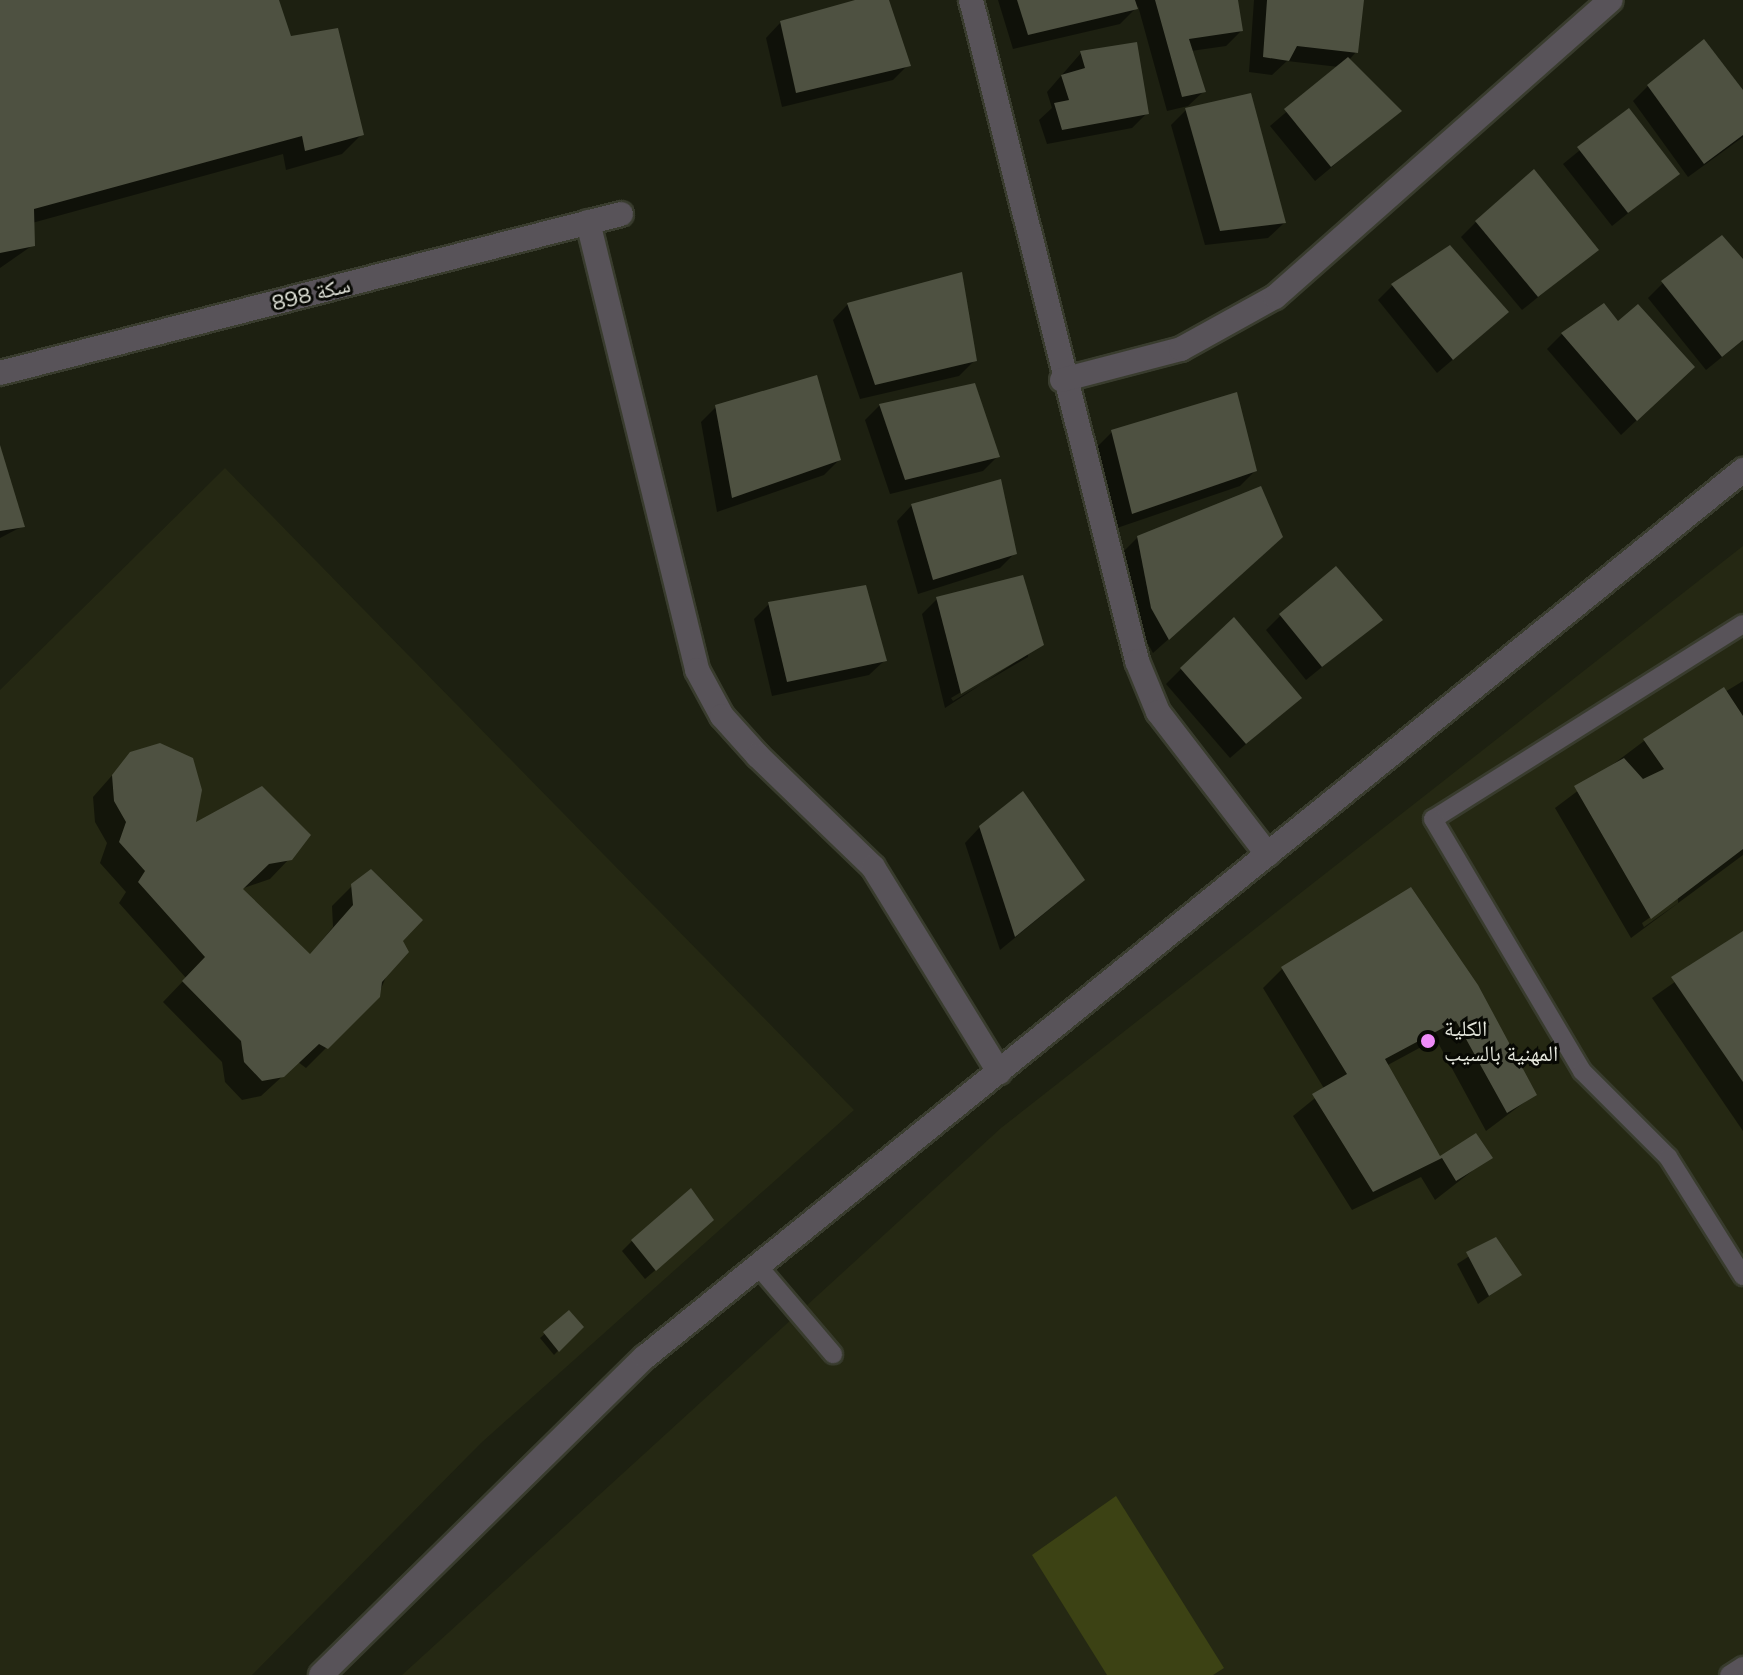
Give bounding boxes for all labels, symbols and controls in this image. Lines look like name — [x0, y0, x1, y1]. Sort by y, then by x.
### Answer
street label: سكة 898 — [269, 272, 353, 316]
place label: الكلية المهنية بالسيب — [1444, 1015, 1558, 1066]
marker: الكلية المهنية بالسيب — [1419, 1032, 1437, 1050]

